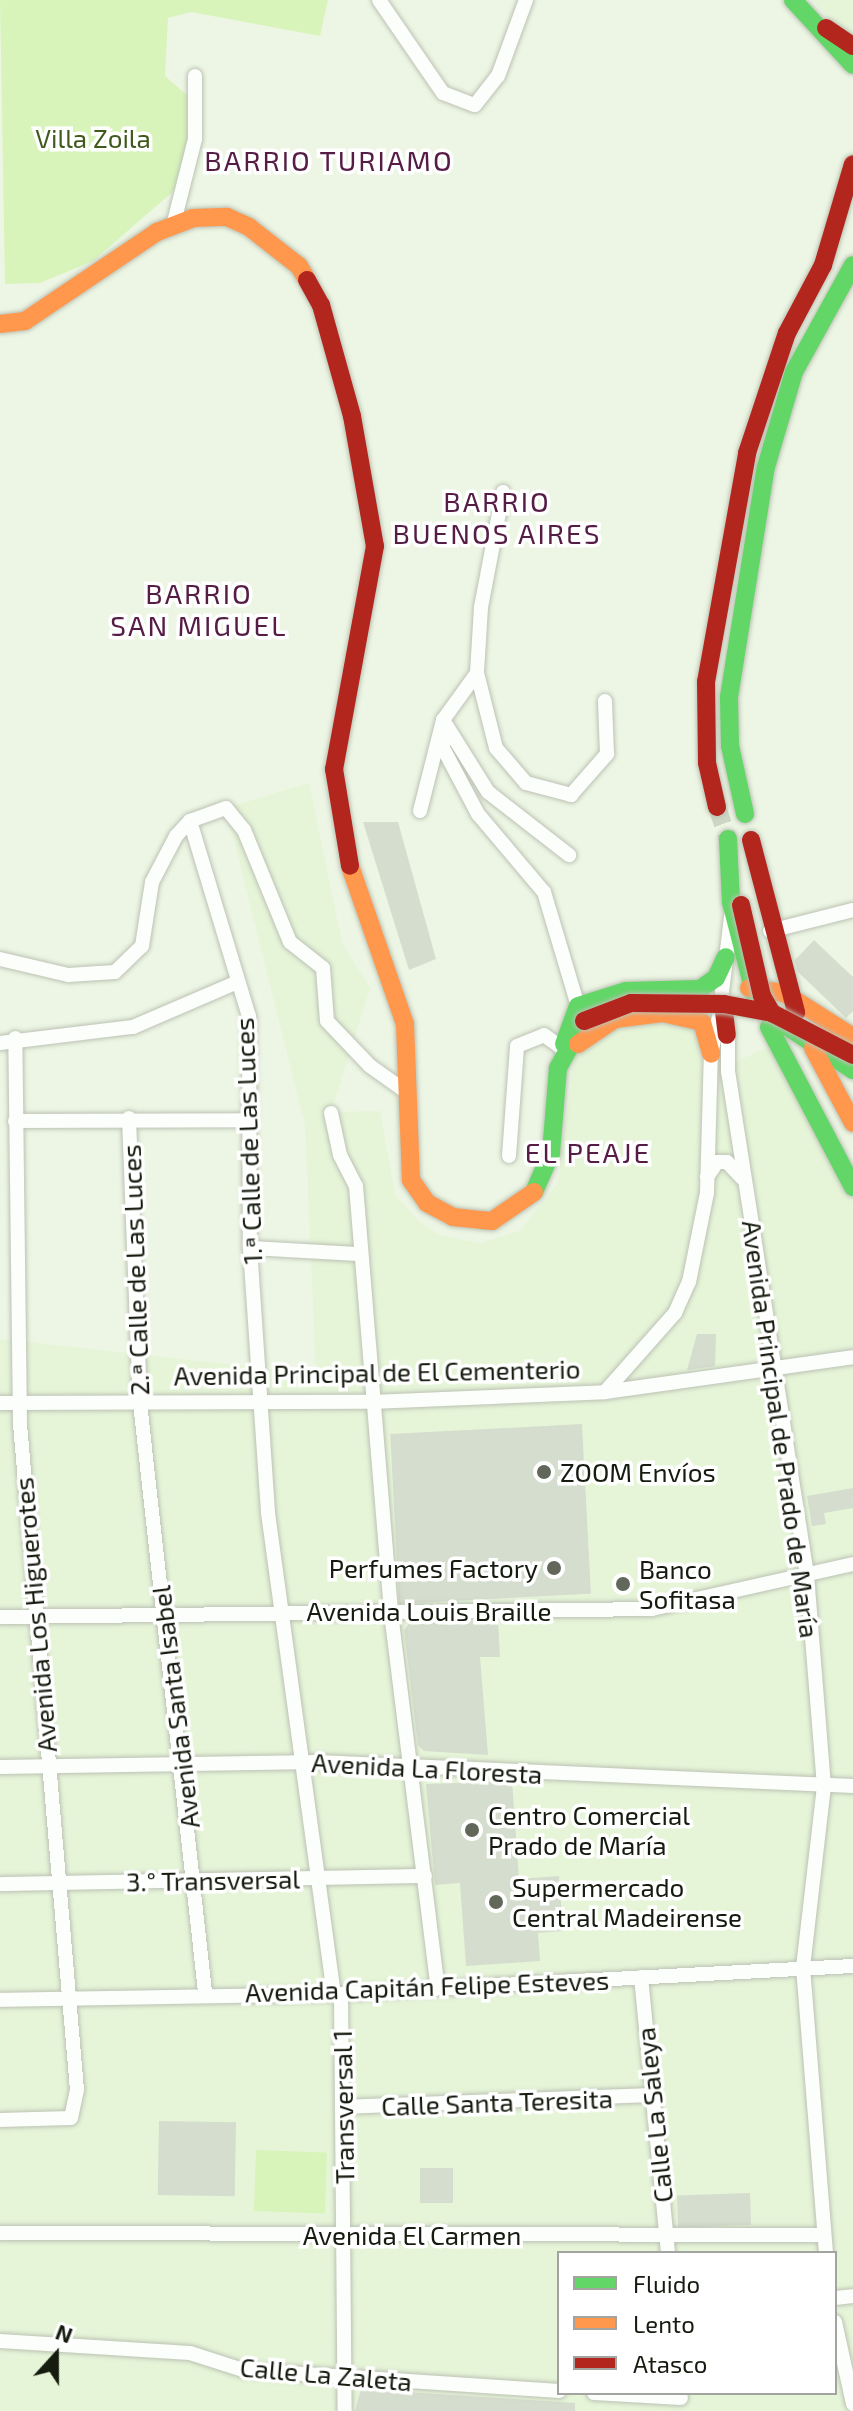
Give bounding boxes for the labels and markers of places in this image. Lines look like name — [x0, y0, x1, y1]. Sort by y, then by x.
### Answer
place label: ZOOM Envíos — [560, 1456, 716, 1488]
marker: ZOOM Envíos — [535, 1463, 553, 1481]
place label: Perfumes Factory — [329, 1552, 538, 1584]
place label: Banco Sofitasa — [639, 1553, 736, 1614]
marker: Perfumes Factory — [545, 1559, 563, 1577]
marker: Banco Sofitasa — [614, 1575, 632, 1593]
place label: Centro Comercial Prado de María — [488, 1799, 690, 1860]
marker: Centro Comercial Prado de María — [463, 1821, 481, 1839]
place label: Supermercado Central Madeirense — [512, 1871, 743, 1932]
marker: Supermercado Central Madeirense — [487, 1893, 505, 1911]

